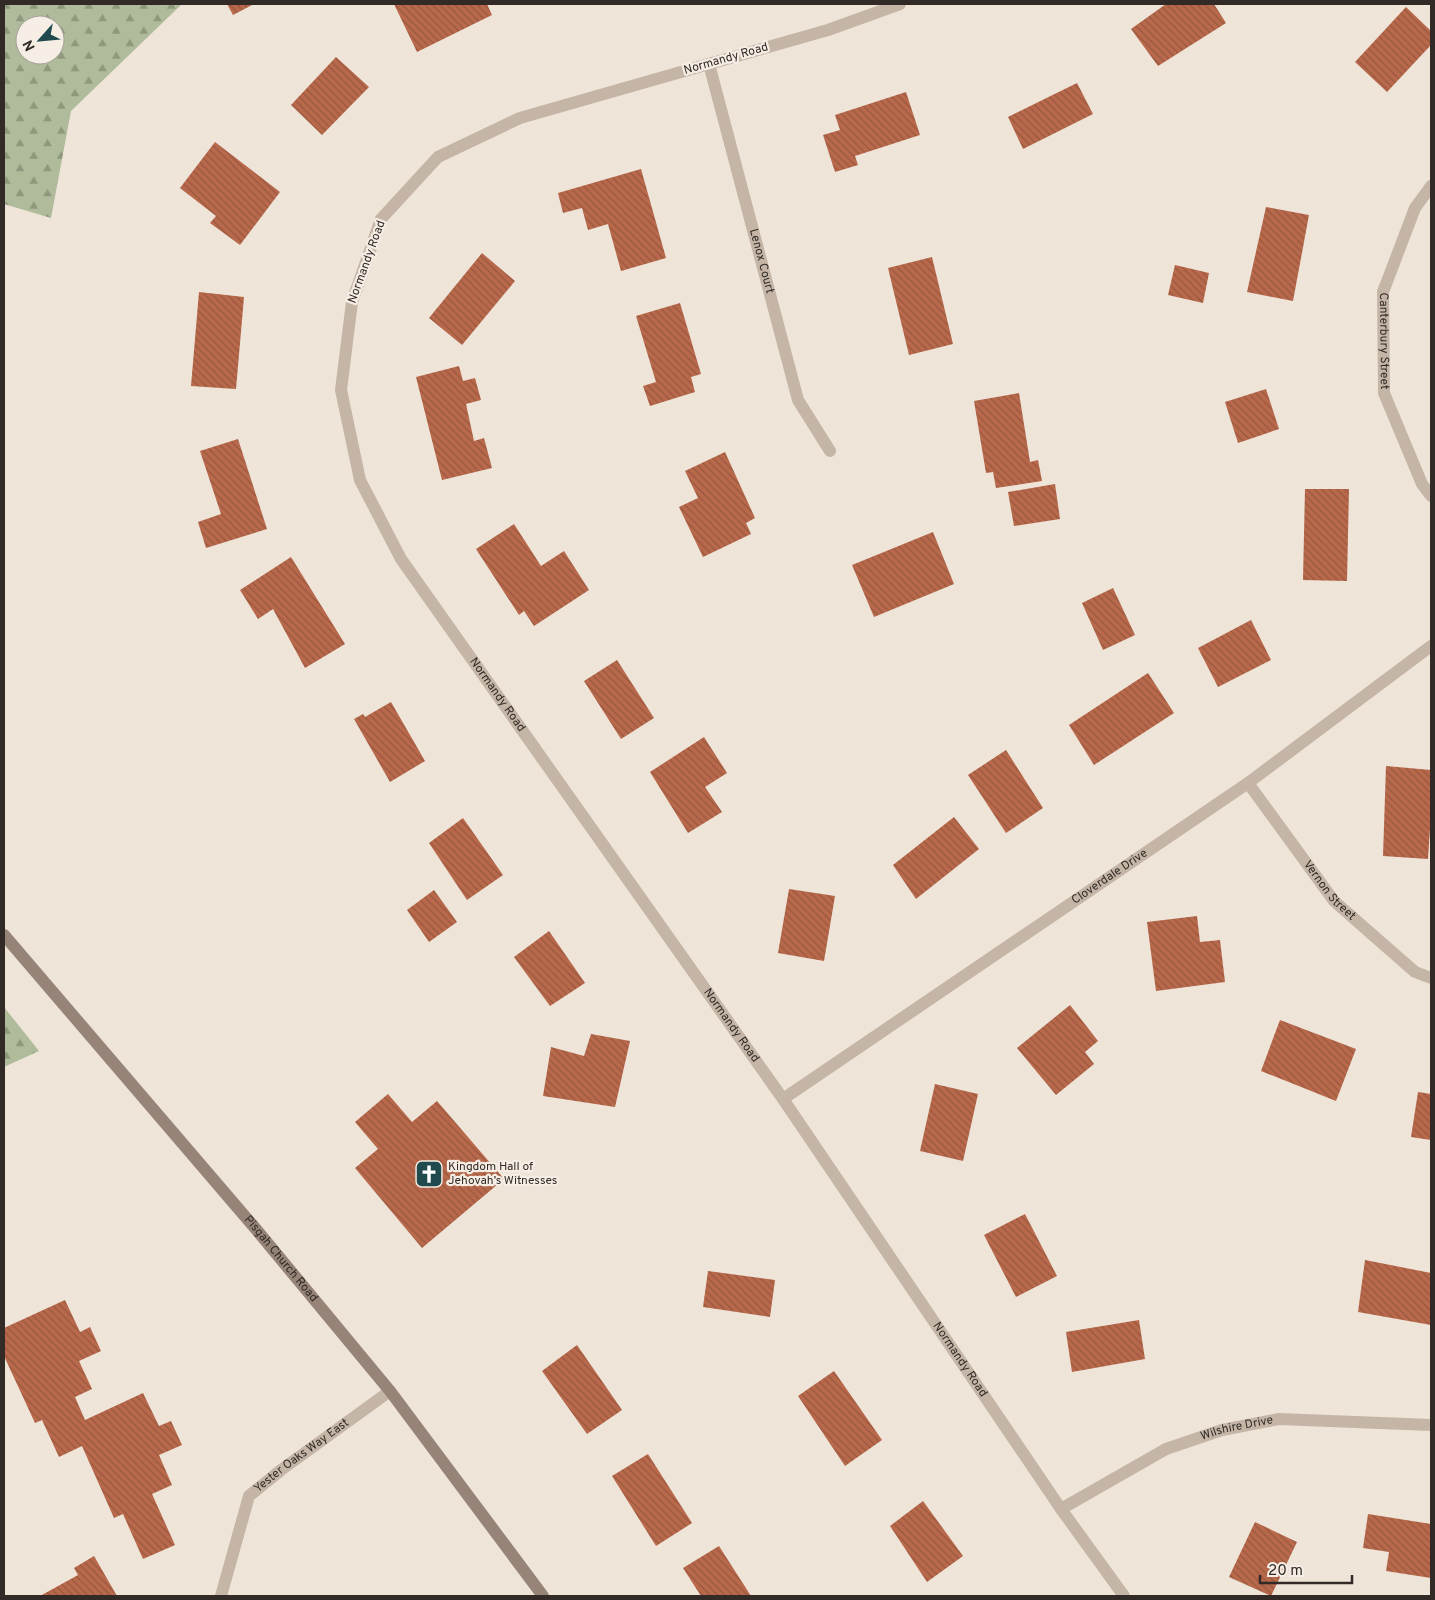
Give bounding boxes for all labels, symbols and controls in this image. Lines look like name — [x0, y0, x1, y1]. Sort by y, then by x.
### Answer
north arrow — [15, 15, 65, 65]
text: N — [20, 37, 40, 54]
street label: Normandy Road — [682, 39, 770, 79]
street label: Normandy Road — [345, 218, 389, 306]
street label: Lenox Court — [745, 227, 777, 295]
street label: Canterbury Street — [1375, 292, 1392, 390]
street label: Normandy Road — [465, 655, 529, 735]
street label: Cloverdale Drive — [1069, 845, 1151, 908]
street label: Vernon Street — [1299, 857, 1359, 924]
street label: Normandy Road — [699, 985, 763, 1066]
church icon: Kingdom Hall of Jehovah’s Witnesses — [414, 1159, 444, 1189]
place label: Kingdom Hall of Jehovah’s Witnesses — [448, 1159, 557, 1189]
street label: Pisgah Church Road — [240, 1212, 321, 1306]
street label: Normandy Road — [929, 1319, 991, 1400]
street label: Wilshire Drive — [1199, 1412, 1274, 1445]
street label: Yester Oaks Way East — [251, 1415, 352, 1497]
scale bar — [1260, 1552, 1352, 1584]
text: 20 m — [1268, 1562, 1303, 1581]

